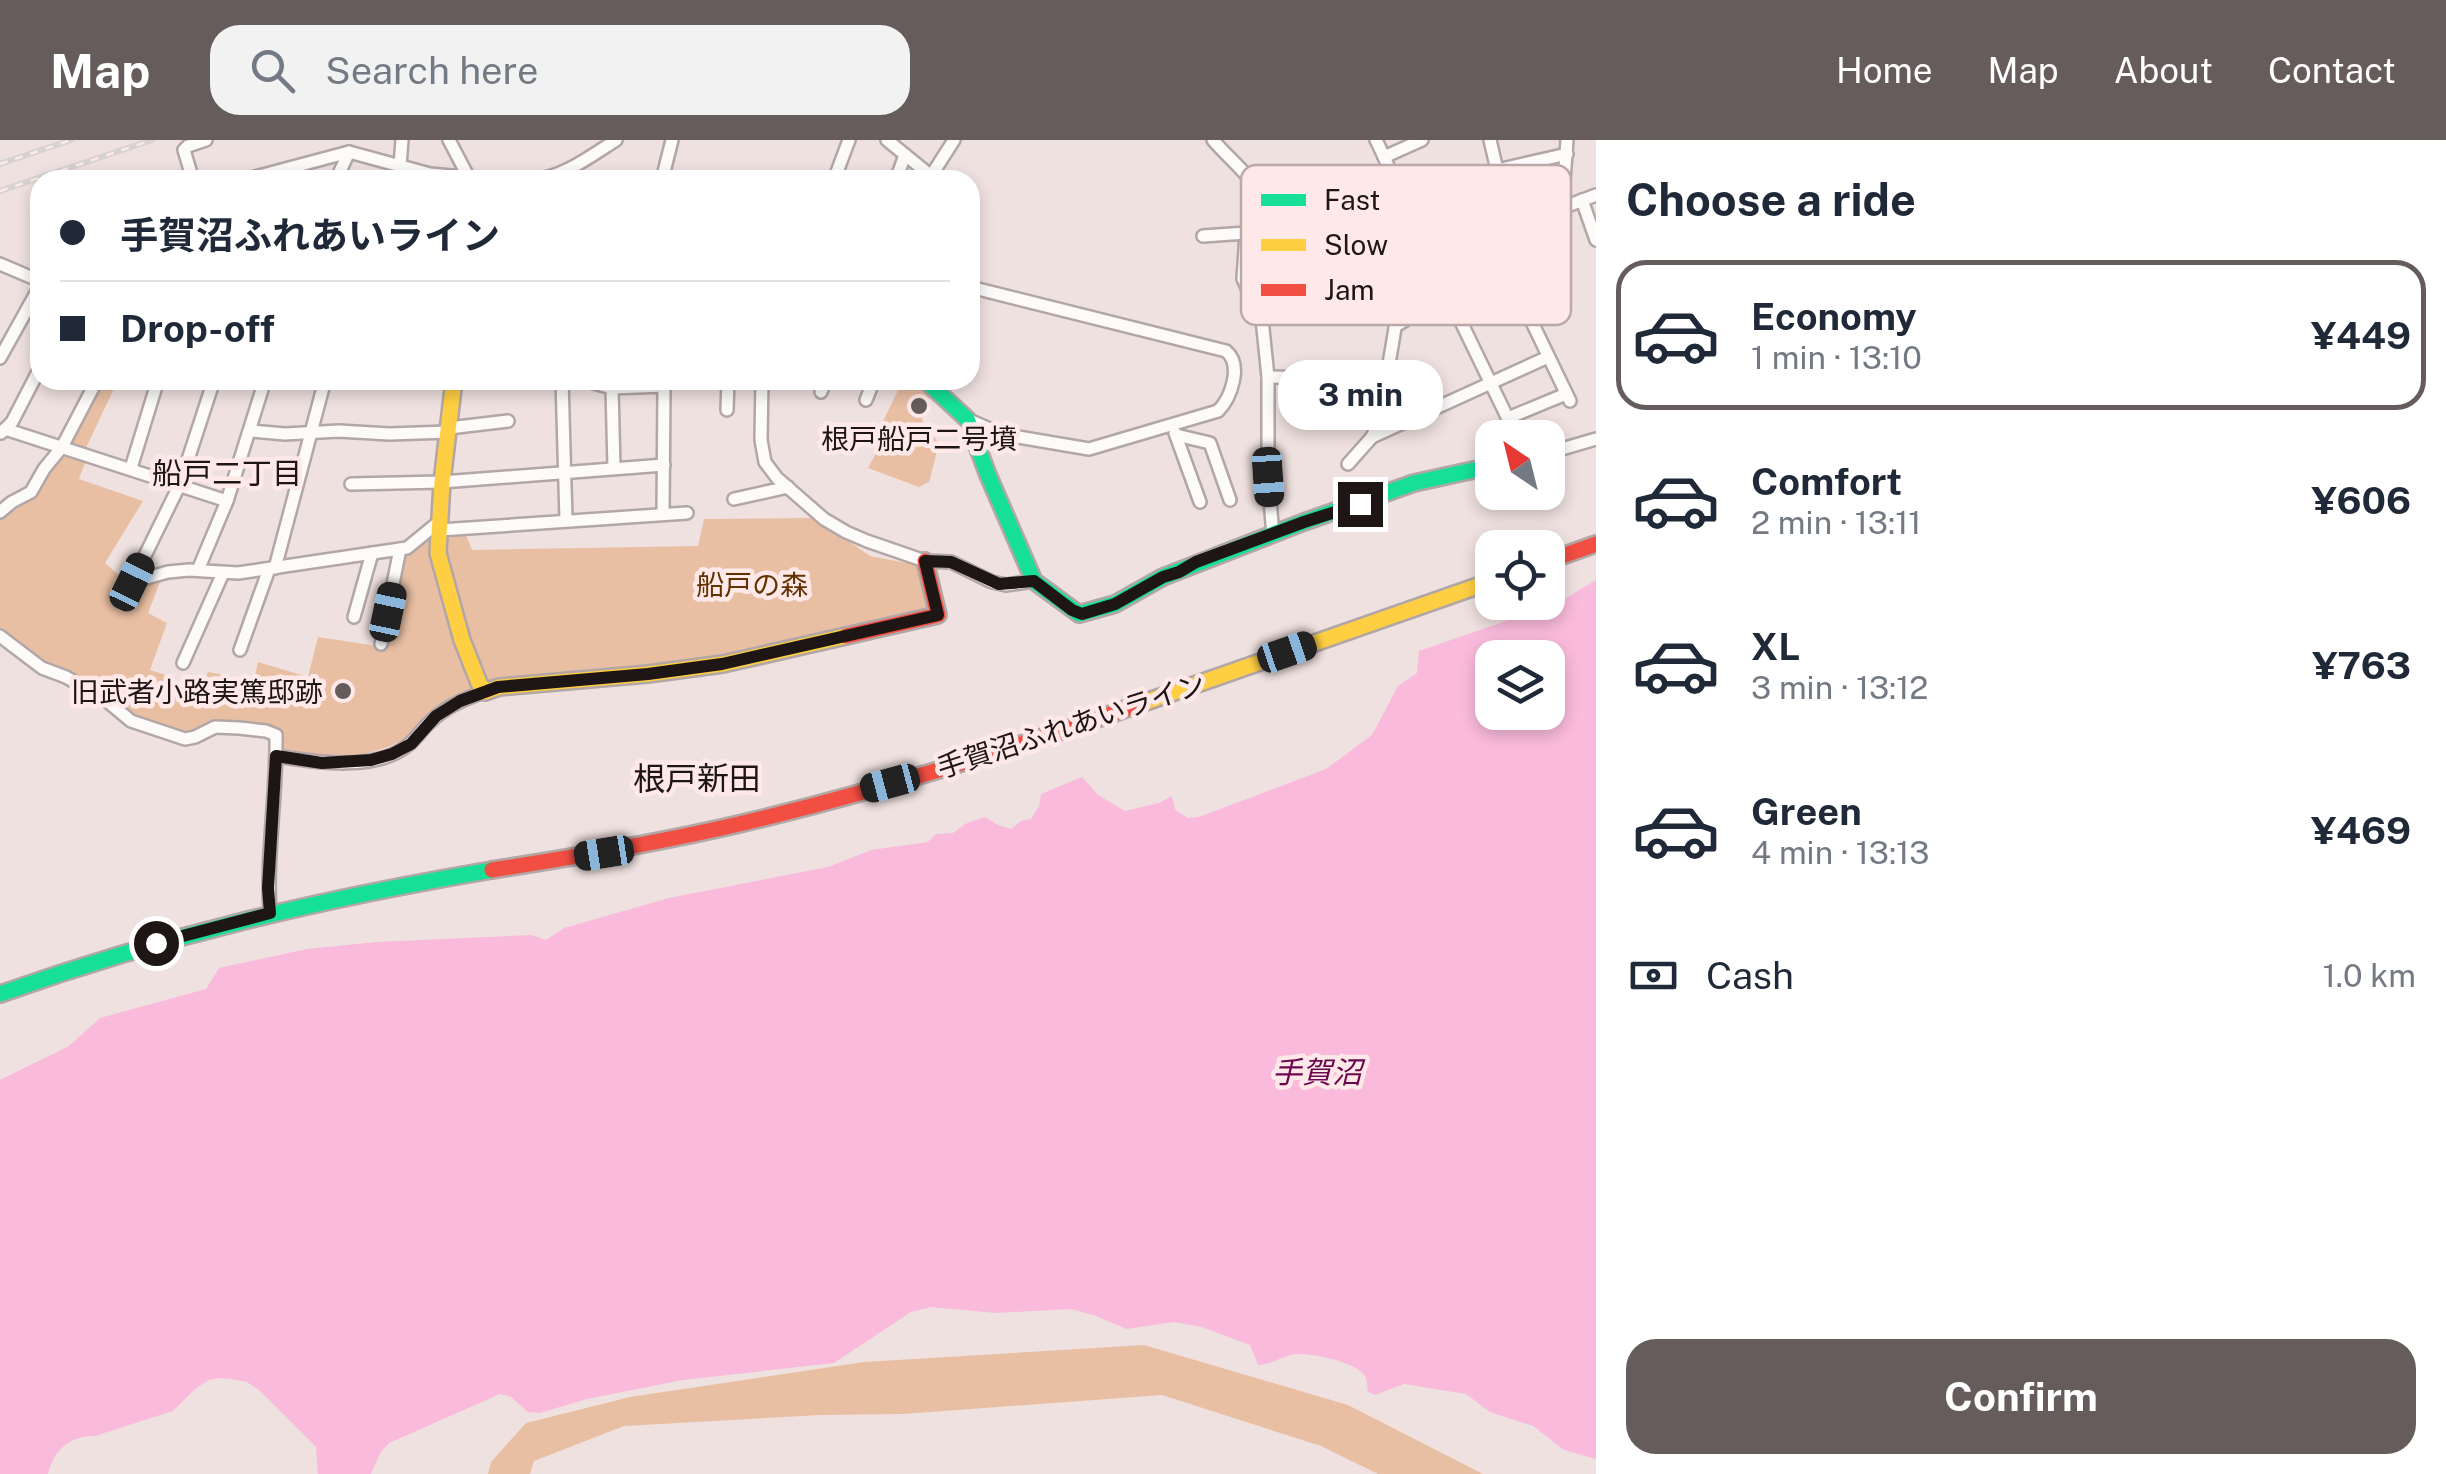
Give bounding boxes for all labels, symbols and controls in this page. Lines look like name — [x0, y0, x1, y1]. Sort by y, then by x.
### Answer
search box — [210, 25, 910, 115]
text: Map — [50, 42, 150, 99]
icon: search — [245, 43, 300, 98]
text: Search here — [325, 48, 539, 93]
text: Home — [1836, 50, 1933, 91]
text: Map — [1988, 50, 2059, 91]
text: About — [2114, 50, 2213, 91]
text: Contact — [2268, 50, 2396, 91]
legend — [1241, 165, 1571, 325]
text: Choose a ride — [1626, 173, 1916, 226]
text: Fast — [1324, 183, 1380, 216]
text: 手賀沼ふれあいライン — [120, 213, 500, 258]
text: Slow — [1324, 228, 1388, 261]
text: Jam — [1324, 273, 1375, 306]
icon: car — [1631, 290, 1721, 380]
text: Economy — [1751, 294, 1917, 339]
text: Drop-off — [120, 306, 275, 351]
text: ¥449 — [2311, 313, 2411, 358]
text: 1 min · 13:10 — [1751, 339, 1922, 376]
callout: 3 min — [1278, 359, 1442, 429]
text: 3 min — [1318, 376, 1403, 413]
marker: 根戸船戸二号墳 — [908, 395, 930, 417]
north arrow — [1475, 420, 1565, 510]
map controls — [1475, 420, 1565, 730]
place label: 根戸船戸二号墳 — [821, 422, 1017, 455]
car — [1251, 446, 1285, 508]
district label: 船戸二丁目 — [152, 455, 302, 491]
icon: car — [1631, 455, 1721, 545]
text: Comfort — [1751, 459, 1902, 504]
text: ¥606 — [2312, 478, 2411, 523]
route end — [1338, 482, 1383, 527]
text: 2 min · 13:11 — [1751, 504, 1921, 541]
button: locate — [1475, 530, 1565, 620]
car — [105, 548, 159, 616]
park label: 船戸の森 — [696, 568, 808, 601]
car — [367, 580, 409, 644]
icon: car — [1631, 620, 1721, 710]
text: XL — [1751, 624, 1800, 669]
car — [1254, 628, 1320, 676]
button: layers — [1475, 640, 1565, 730]
text: ¥763 — [2312, 643, 2411, 688]
street label: 手賀沼ふれあいライン — [933, 666, 1209, 784]
text: 3 min · 13:12 — [1751, 669, 1928, 706]
place label: 旧武者小路実篤邸跡 — [71, 675, 323, 708]
marker: 旧武者小路実篤邸跡 — [332, 680, 354, 702]
district label: 根戸新田 — [633, 760, 761, 797]
car — [857, 761, 923, 805]
icon: car — [1631, 785, 1721, 875]
text: Green — [1751, 789, 1862, 834]
text: ¥469 — [2311, 808, 2411, 853]
car — [572, 833, 636, 873]
text: 4 min · 13:13 — [1751, 834, 1929, 871]
route start — [134, 921, 179, 966]
icon: cash — [1626, 948, 1681, 1003]
text: Cash — [1706, 953, 1794, 998]
text: 1.0 km — [2323, 957, 2416, 994]
water label: 手賀沼 — [1272, 1054, 1366, 1090]
button: Confirm — [1626, 1339, 2416, 1454]

